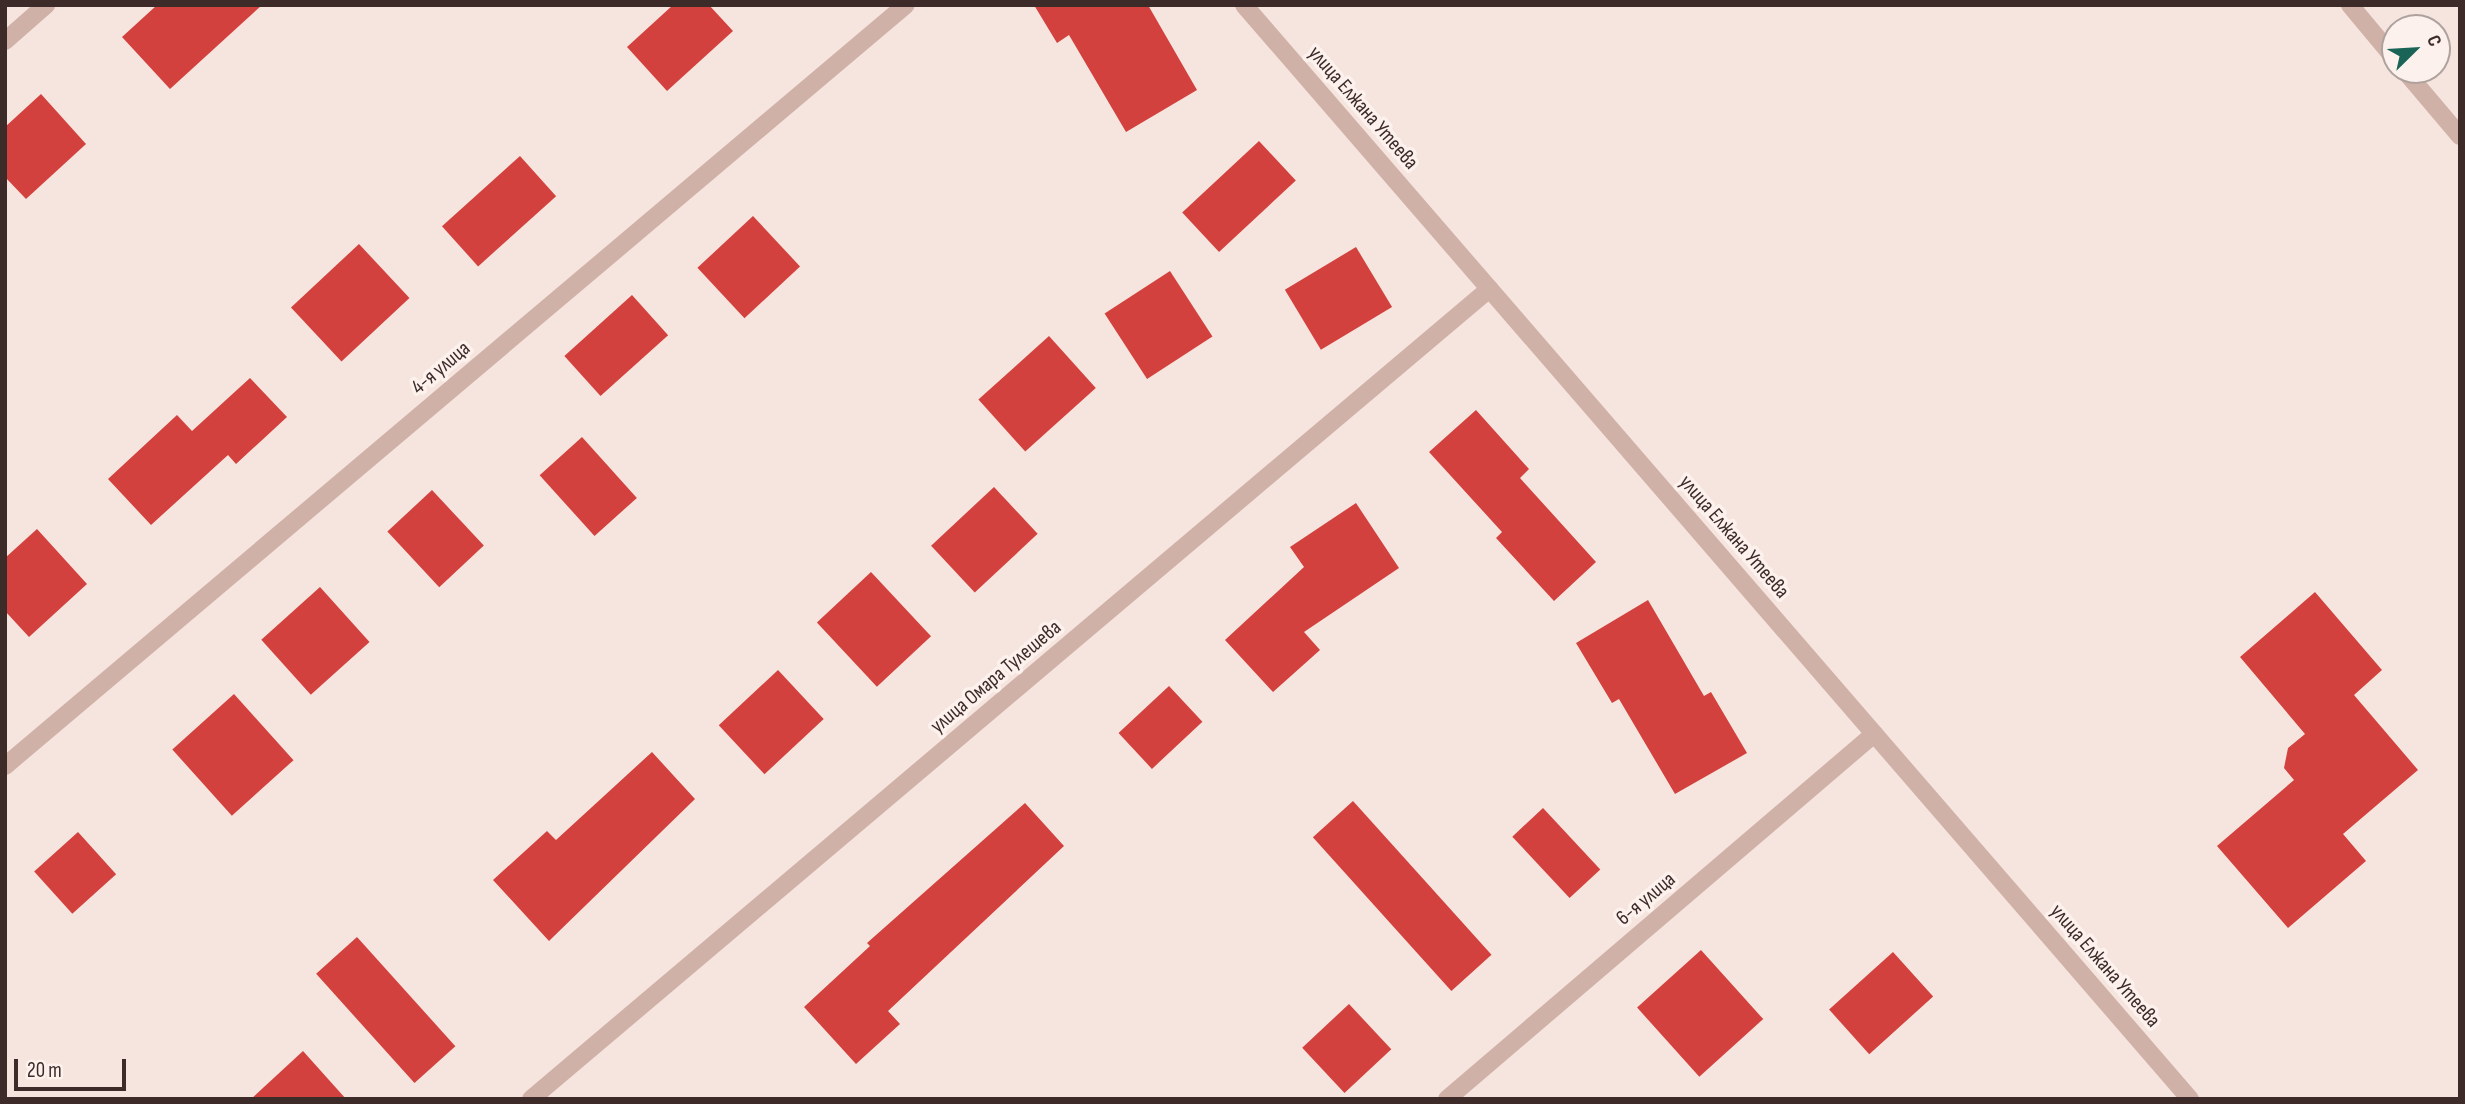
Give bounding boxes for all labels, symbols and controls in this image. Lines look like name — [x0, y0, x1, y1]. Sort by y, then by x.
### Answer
north arrow — [2381, 14, 2451, 84]
text: С — [2421, 32, 2446, 50]
street label: улица Елжана Утеева — [1303, 41, 1423, 175]
street label: 4-я улица — [406, 336, 476, 400]
street label: улица Елжана Утеева — [1674, 470, 1794, 604]
street label: улица Омара Тулешева — [926, 615, 1066, 739]
street label: 6-я улица — [1611, 867, 1681, 931]
street label: улица Елжана Утеева — [2045, 899, 2165, 1033]
scale bar — [18, 1044, 130, 1088]
text: 20 m — [27, 1058, 62, 1083]

